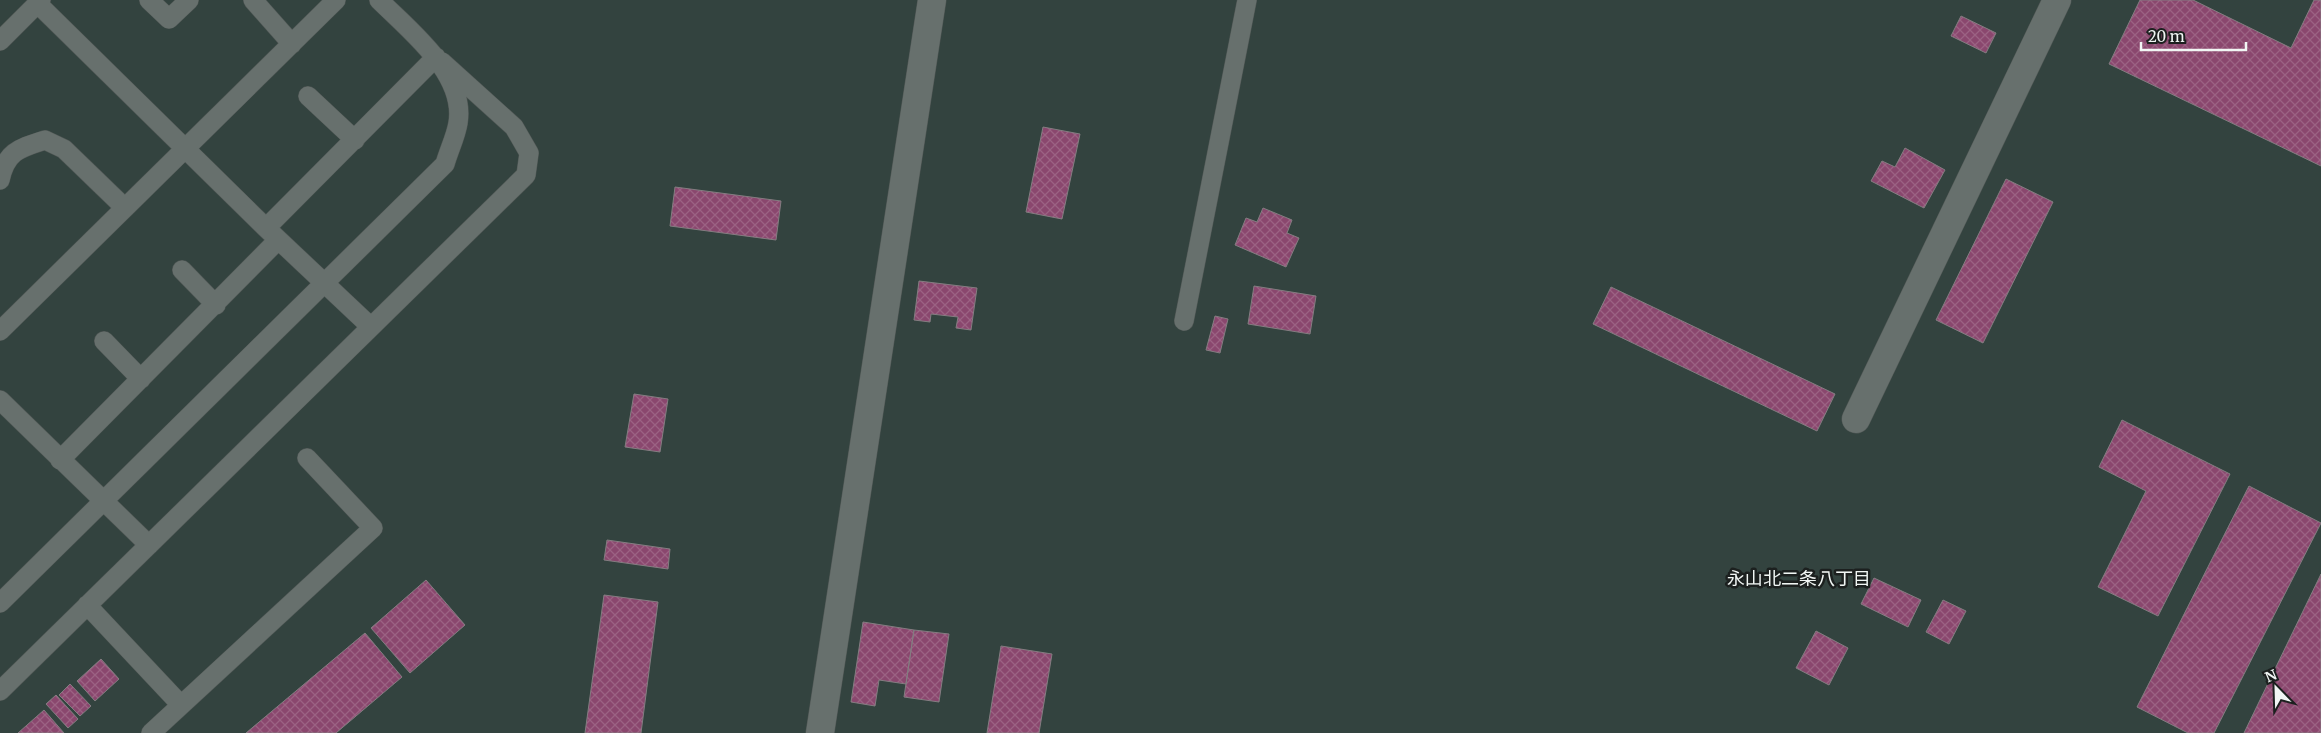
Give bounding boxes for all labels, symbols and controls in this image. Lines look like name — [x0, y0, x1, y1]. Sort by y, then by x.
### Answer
scale bar — [2141, 20, 2246, 52]
text: 20 m — [2148, 27, 2185, 46]
district label: 永山北二条八丁目 — [1727, 567, 1871, 590]
north arrow — [2251, 663, 2301, 713]
text: N — [2262, 666, 2280, 686]

